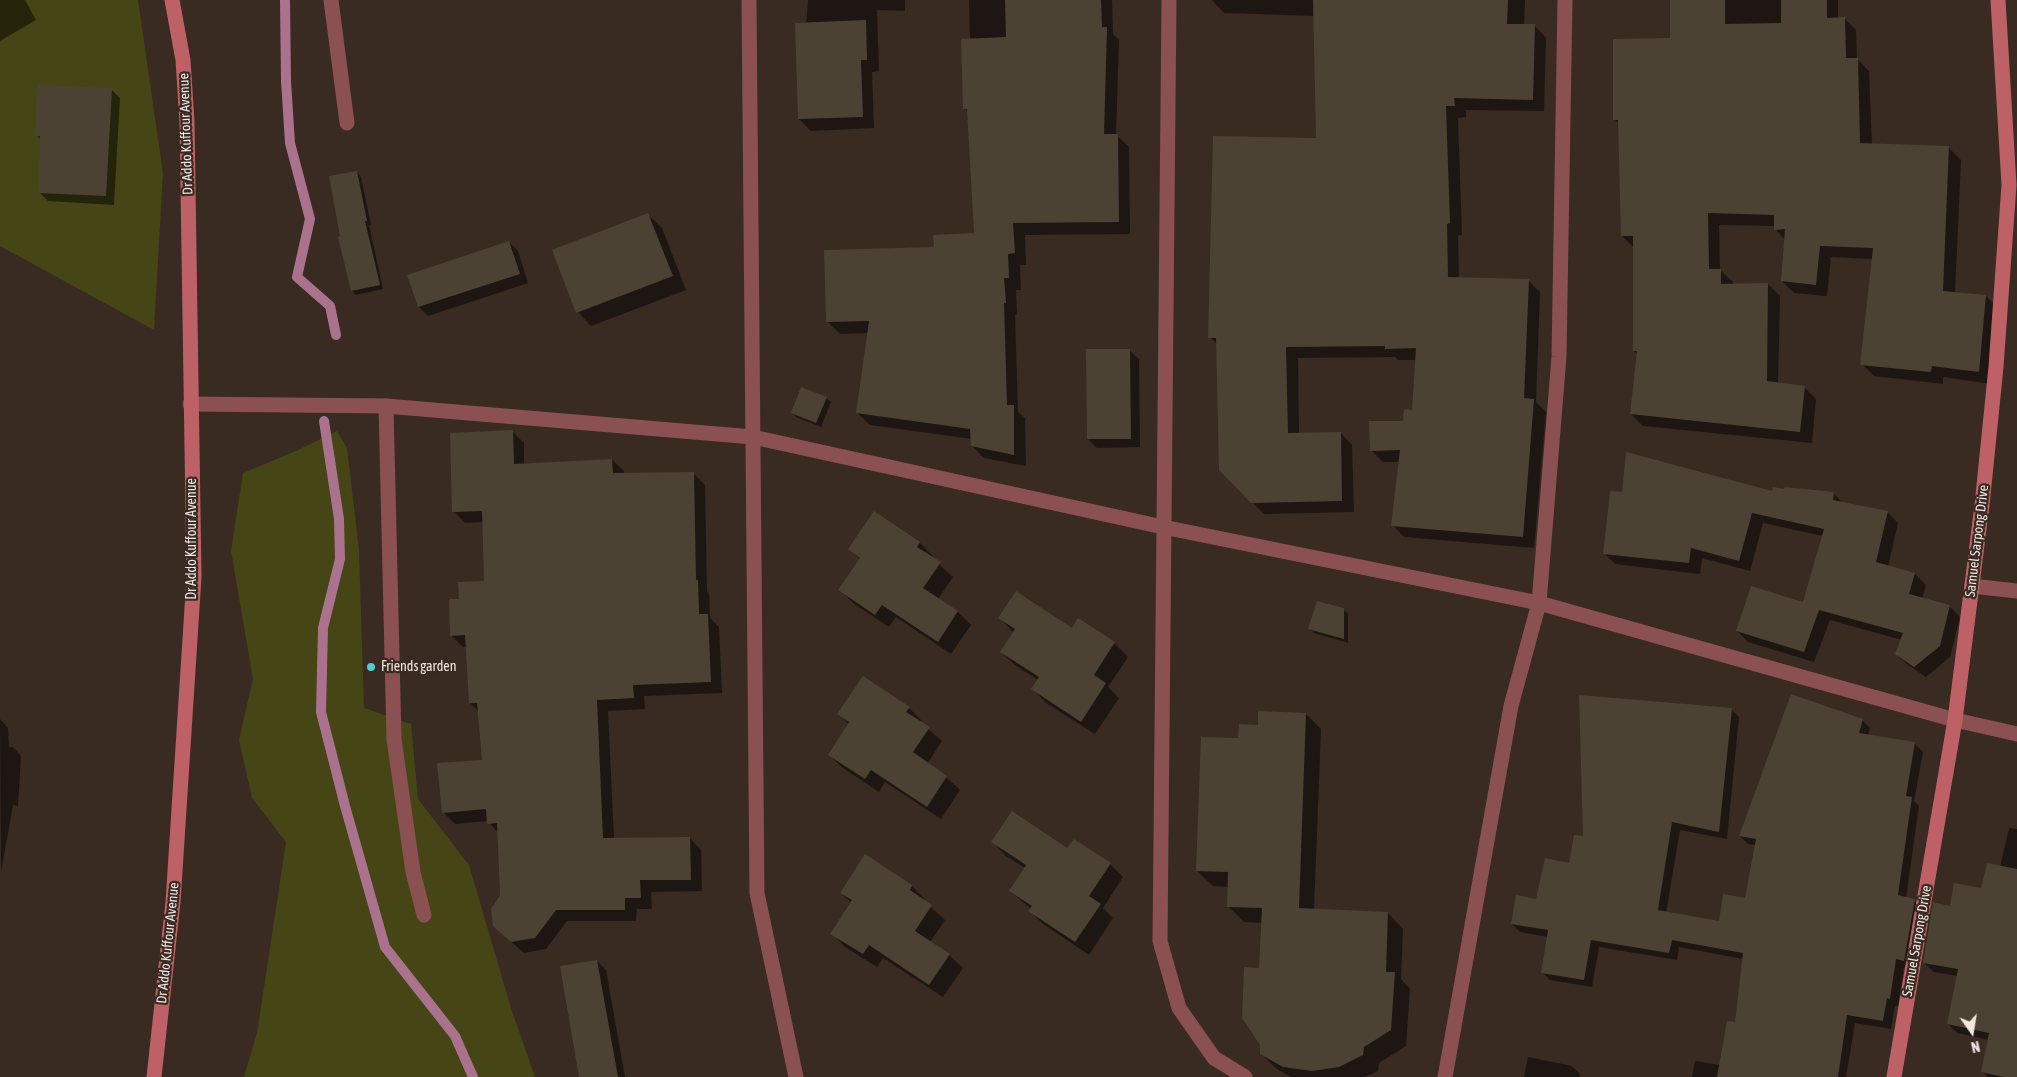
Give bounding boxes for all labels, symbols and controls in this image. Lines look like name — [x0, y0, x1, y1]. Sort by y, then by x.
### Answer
street label: Dr Addo Kuffour Avenue — [175, 73, 197, 195]
street label: Dr Addo Kuffour Avenue — [184, 478, 200, 600]
street label: Samuel Sarpong Drive — [1962, 484, 1992, 598]
place label: Friends garden — [381, 659, 457, 675]
marker: Friends garden — [365, 661, 377, 673]
street label: Dr Addo Kuffour Avenue — [153, 882, 183, 1004]
street label: Samuel Sarpong Drive — [1899, 884, 1935, 998]
north arrow — [1947, 1007, 1997, 1057]
text: N — [1970, 1038, 1981, 1055]

